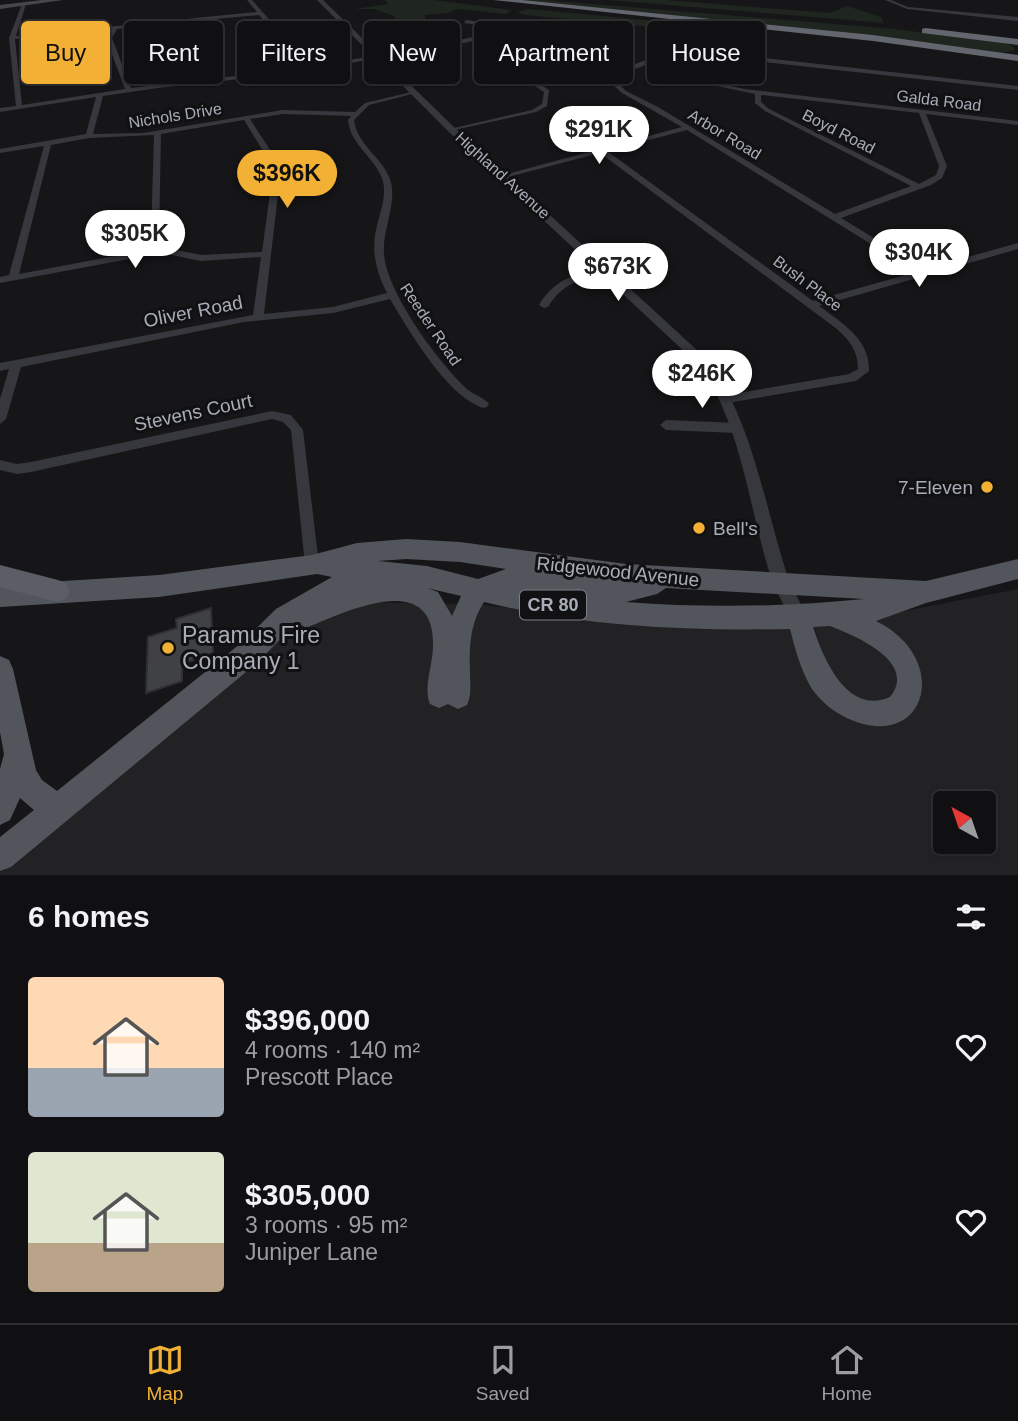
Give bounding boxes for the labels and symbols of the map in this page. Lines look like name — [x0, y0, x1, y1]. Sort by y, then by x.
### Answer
street label: Galda Road — [896, 87, 982, 114]
street label: Nichols Drive — [127, 100, 223, 131]
pin: $291K — [550, 106, 648, 166]
street label: Arbor Road — [685, 106, 764, 163]
street label: Boyd Road — [800, 106, 878, 157]
street label: Highland Avenue — [452, 129, 553, 222]
pin: $396K — [238, 150, 336, 210]
pin: $305K — [86, 210, 184, 270]
pin: $304K — [870, 230, 968, 289]
pin: $673K — [569, 244, 667, 303]
street label: Bush Place — [770, 252, 845, 315]
street label: Reeder Road — [397, 280, 464, 368]
street label: Oliver Road — [142, 292, 244, 331]
pin: $246K — [653, 350, 751, 410]
street label: Stevens Court — [132, 390, 255, 435]
place label: 7-Eleven — [898, 477, 973, 498]
marker: 7-Eleven — [979, 479, 995, 495]
place label: Bell's — [713, 518, 758, 539]
marker: Bell's — [691, 520, 707, 536]
street label: Ridgewood Avenue — [536, 553, 700, 590]
road number: CR 80 — [520, 590, 586, 620]
place label: Paramus Fire Company 1 — [182, 622, 320, 674]
marker: Paramus Fire Company 1 — [160, 640, 176, 656]
north arrow — [933, 791, 996, 854]

